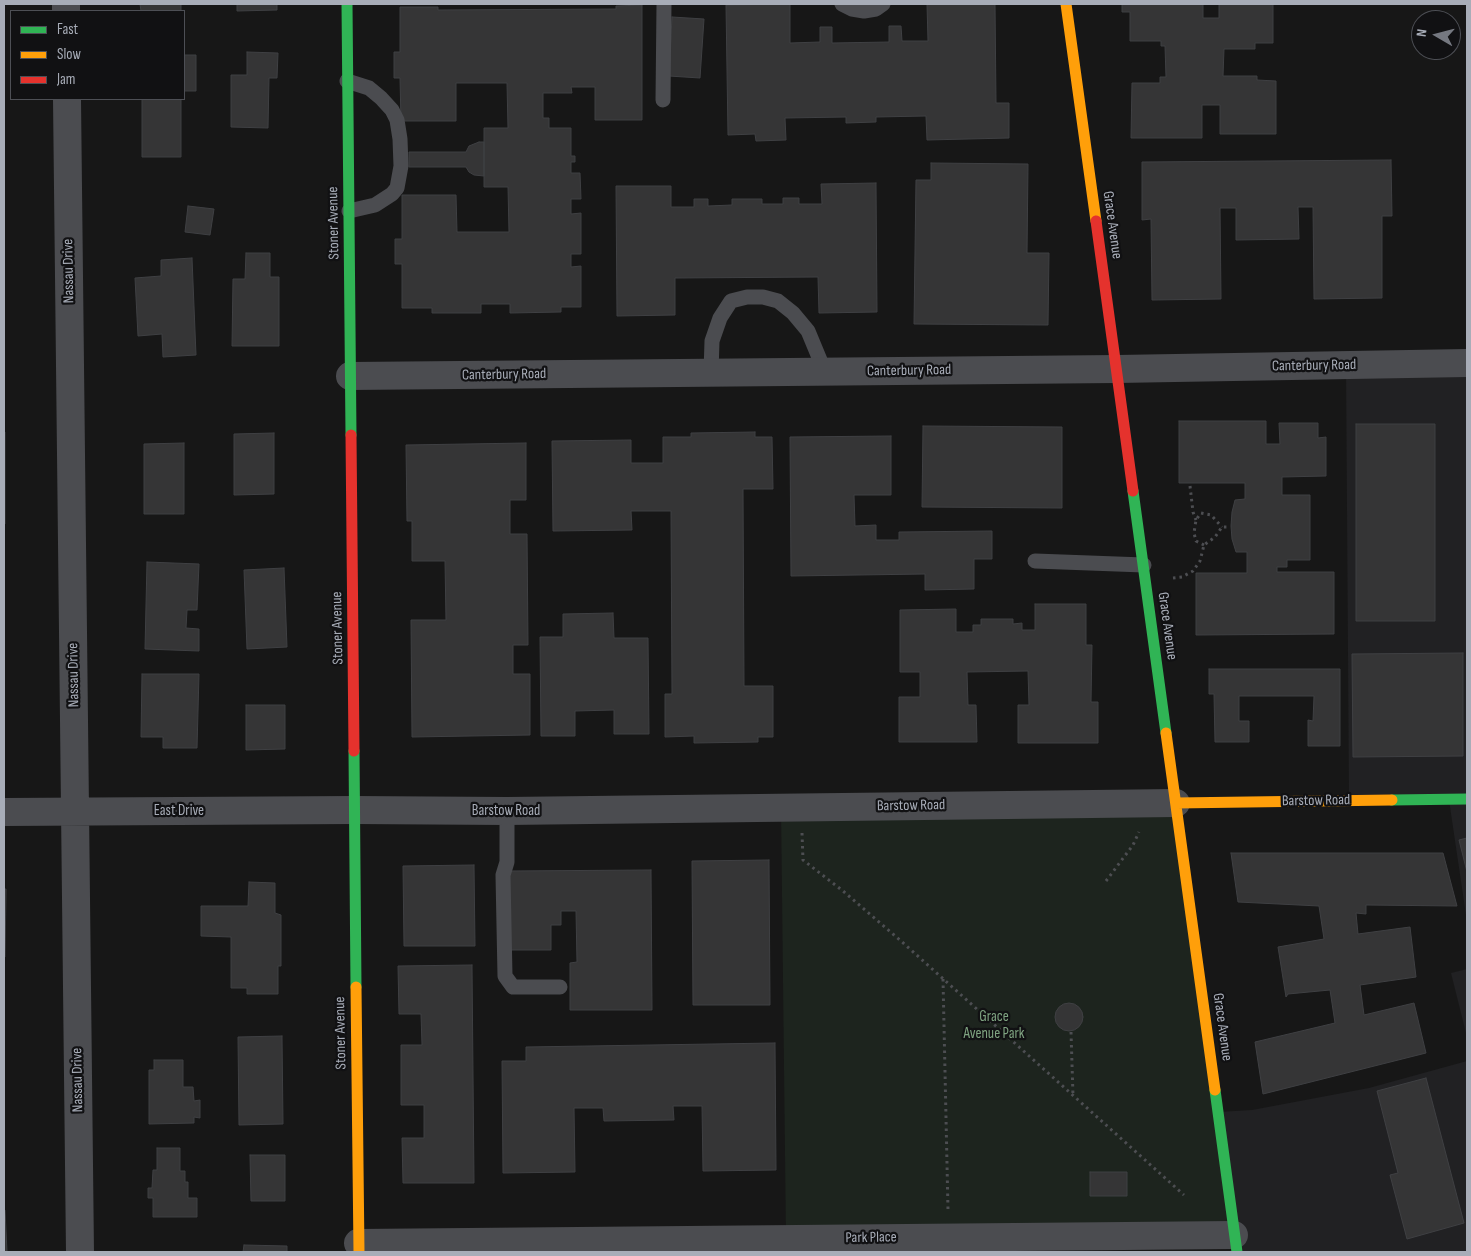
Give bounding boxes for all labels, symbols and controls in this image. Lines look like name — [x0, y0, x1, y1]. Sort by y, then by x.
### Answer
legend — [10, 10, 185, 100]
north arrow — [1411, 10, 1461, 60]
text: Fast — [57, 20, 78, 39]
text: N — [1413, 28, 1431, 38]
text: Slow — [57, 45, 81, 64]
text: Jam — [57, 70, 75, 89]
street label: Stoner Avenue — [324, 186, 344, 260]
street label: Grace Avenue — [1098, 190, 1126, 260]
street label: Nassau Drive — [59, 239, 79, 303]
street label: Canterbury Road — [1272, 356, 1356, 376]
street label: Canterbury Road — [867, 361, 951, 381]
street label: Canterbury Road — [462, 365, 546, 385]
street label: Stoner Avenue — [328, 591, 348, 665]
street label: Grace Avenue — [1153, 591, 1181, 661]
street label: Nassau Drive — [64, 643, 84, 707]
street label: Barstow Road — [1282, 791, 1350, 811]
street label: Barstow Road — [877, 796, 945, 816]
street label: East Drive — [154, 802, 204, 820]
street label: Barstow Road — [472, 802, 540, 820]
street label: Grace Avenue — [1208, 992, 1236, 1062]
street label: Stoner Avenue — [331, 996, 351, 1070]
park label: Grace Avenue Park — [963, 1008, 1025, 1043]
street label: Nassau Drive — [68, 1048, 88, 1112]
street label: Park Place — [845, 1229, 897, 1247]

